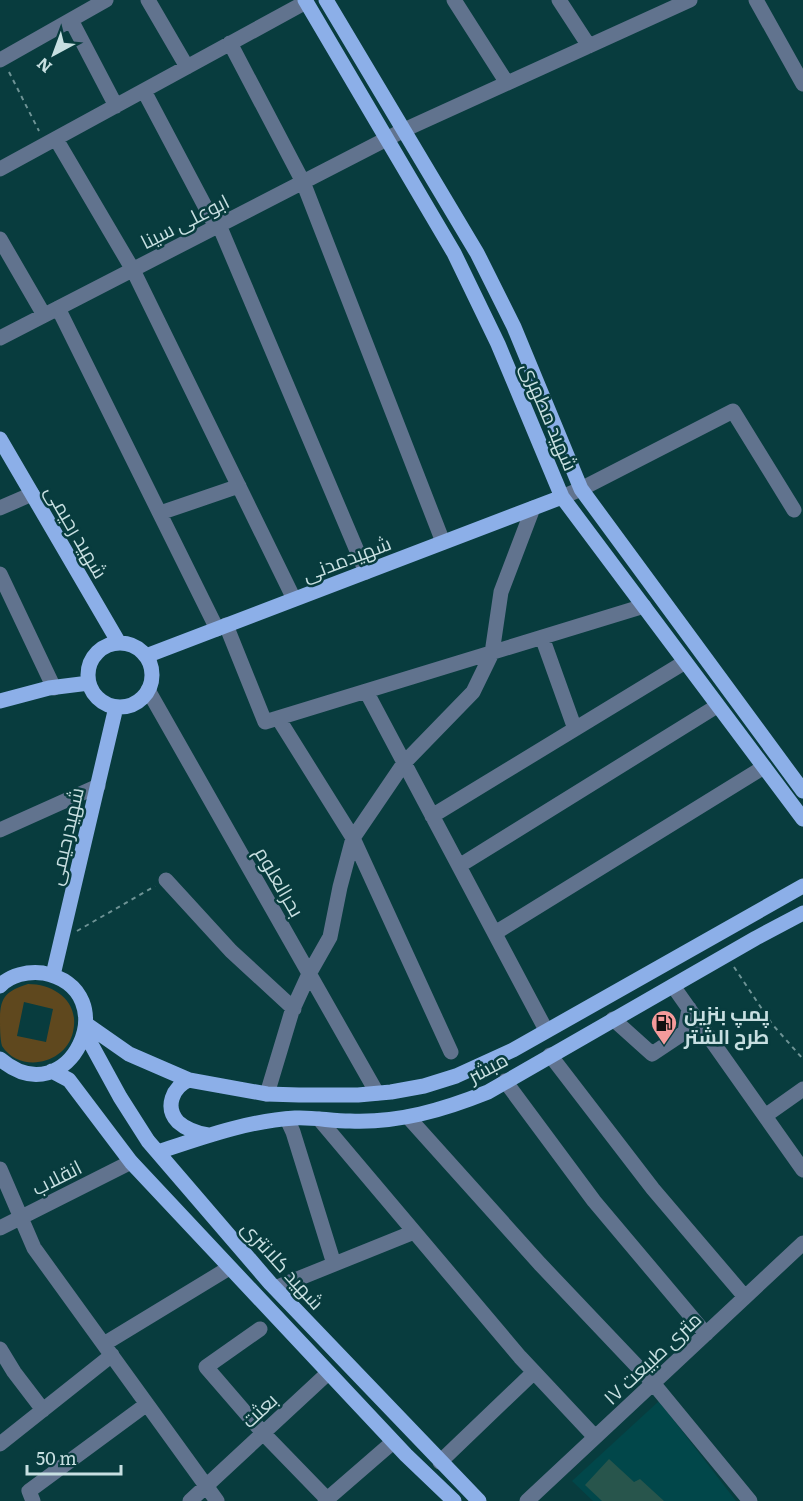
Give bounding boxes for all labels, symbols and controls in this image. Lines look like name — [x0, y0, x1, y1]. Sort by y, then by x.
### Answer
north arrow — [24, 24, 84, 84]
text: N — [31, 53, 56, 80]
street label: ابوعلی سینا — [134, 185, 234, 255]
street label: شهید مطهری — [515, 357, 587, 475]
street label: شهید رحیمی — [39, 479, 117, 583]
street label: شهیدمدنی — [297, 526, 395, 588]
street label: شهیدرحیمی — [38, 784, 90, 888]
street label: بحرالعلوم — [248, 840, 313, 922]
place label: پمپ بنزین طرح الشتر — [683, 997, 769, 1051]
fuel station icon: پمپ بنزین طرح الشتر — [649, 1008, 679, 1046]
street label: مبشر — [461, 1043, 512, 1089]
street label: انقلاب — [26, 1151, 86, 1201]
street label: شهید کلانتری — [236, 1213, 332, 1315]
street label: ۱۷ متری طبیعت — [595, 1303, 707, 1411]
street label: بعثت — [233, 1384, 283, 1434]
scale bar — [27, 1438, 122, 1476]
text: 50 m — [36, 1444, 77, 1471]

